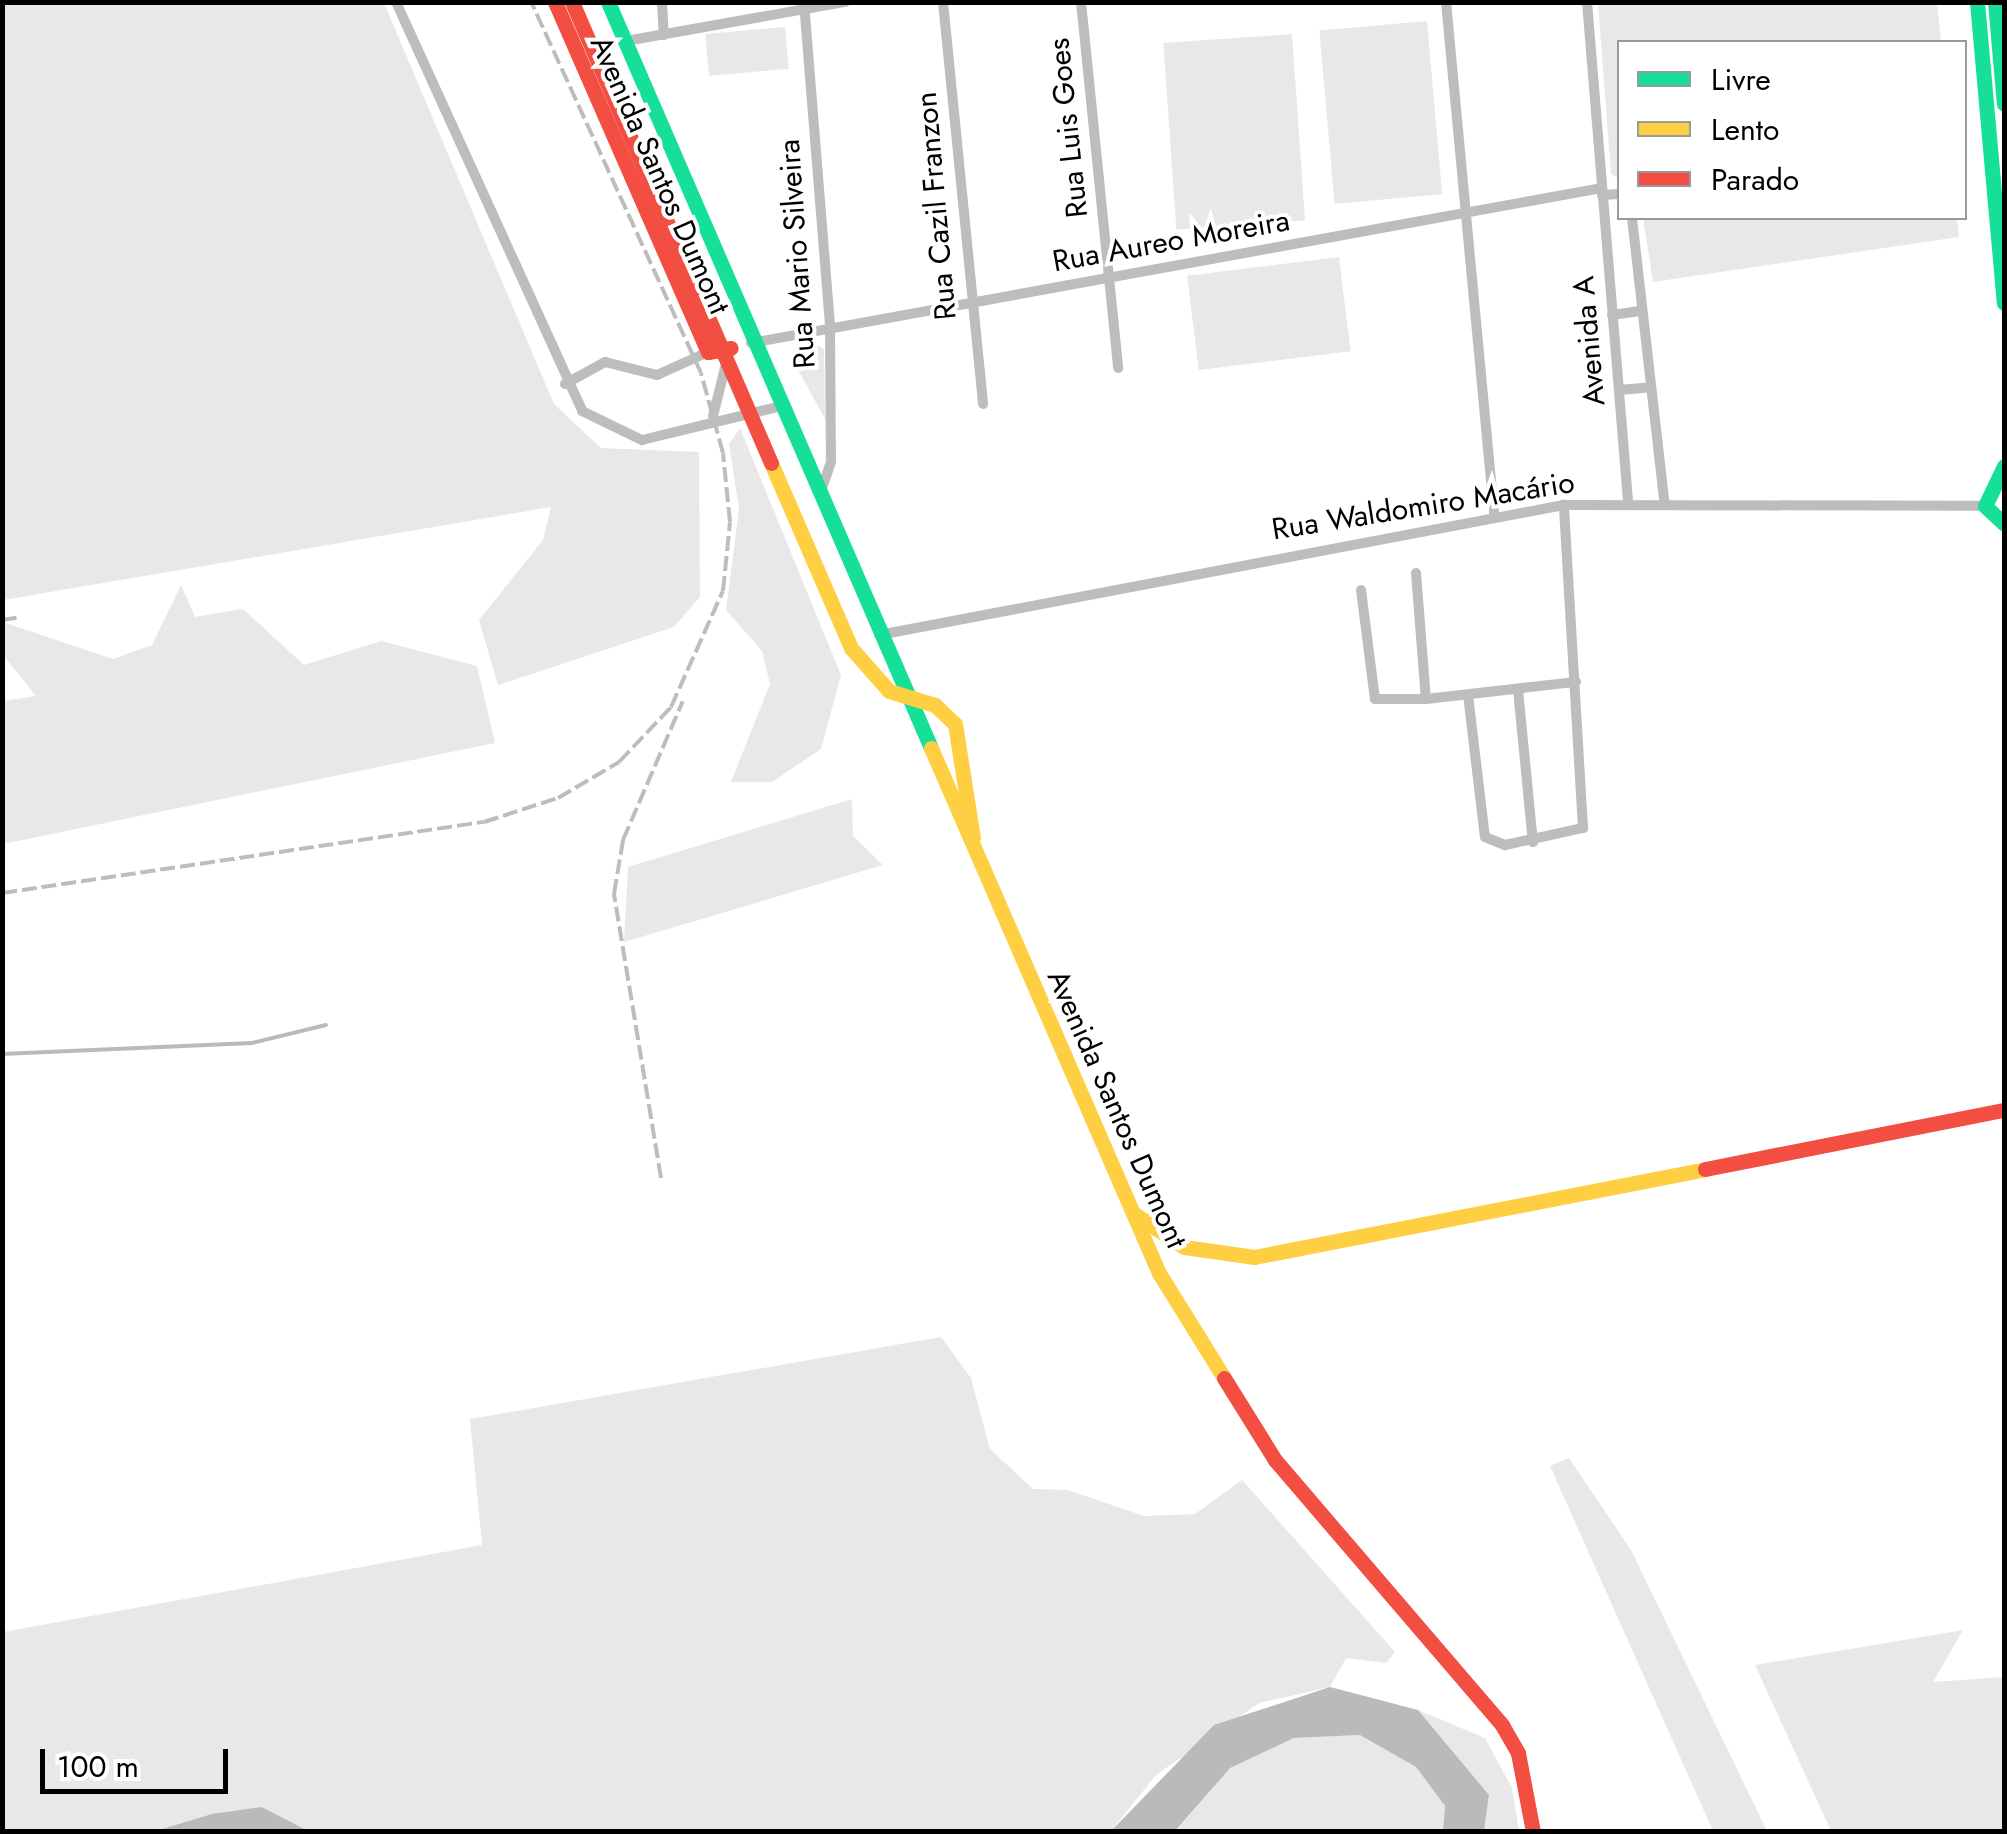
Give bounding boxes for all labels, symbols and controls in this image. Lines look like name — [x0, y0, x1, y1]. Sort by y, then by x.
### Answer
street label: Avenida Santos Dumont — [582, 30, 738, 320]
street label: Rua Luis Goes — [1041, 36, 1095, 220]
legend — [1617, 40, 1967, 220]
text: Livre — [1711, 58, 1771, 101]
street label: Rua Cazil Franzon — [908, 90, 964, 322]
text: Lento — [1711, 108, 1779, 151]
street label: Rua Mario Silveira — [771, 138, 823, 370]
text: Parado — [1711, 158, 1799, 201]
street label: Rua Aureo Moreira — [1050, 202, 1292, 280]
street label: Avenida A — [1565, 274, 1613, 408]
street label: Rua Waldomiro Macário — [1269, 464, 1577, 548]
street label: Avenida Santos Dumont — [1039, 964, 1195, 1254]
scale bar — [45, 1729, 232, 1791]
text: 100 m — [57, 1745, 139, 1788]

